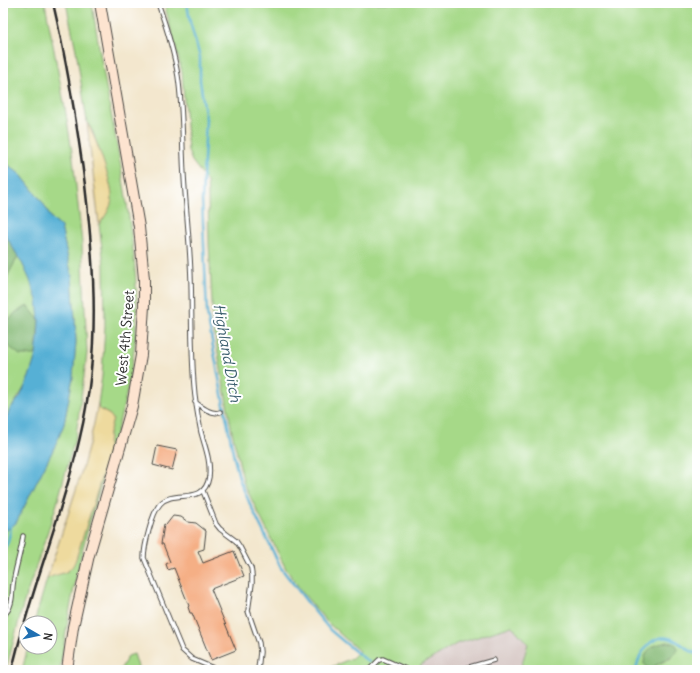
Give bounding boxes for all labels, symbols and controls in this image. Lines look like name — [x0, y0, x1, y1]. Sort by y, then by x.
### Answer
street label: West 4th Street — [112, 289, 138, 386]
water label: Highland Ditch — [209, 302, 246, 404]
north arrow — [18, 615, 58, 655]
text: N — [40, 632, 55, 641]

